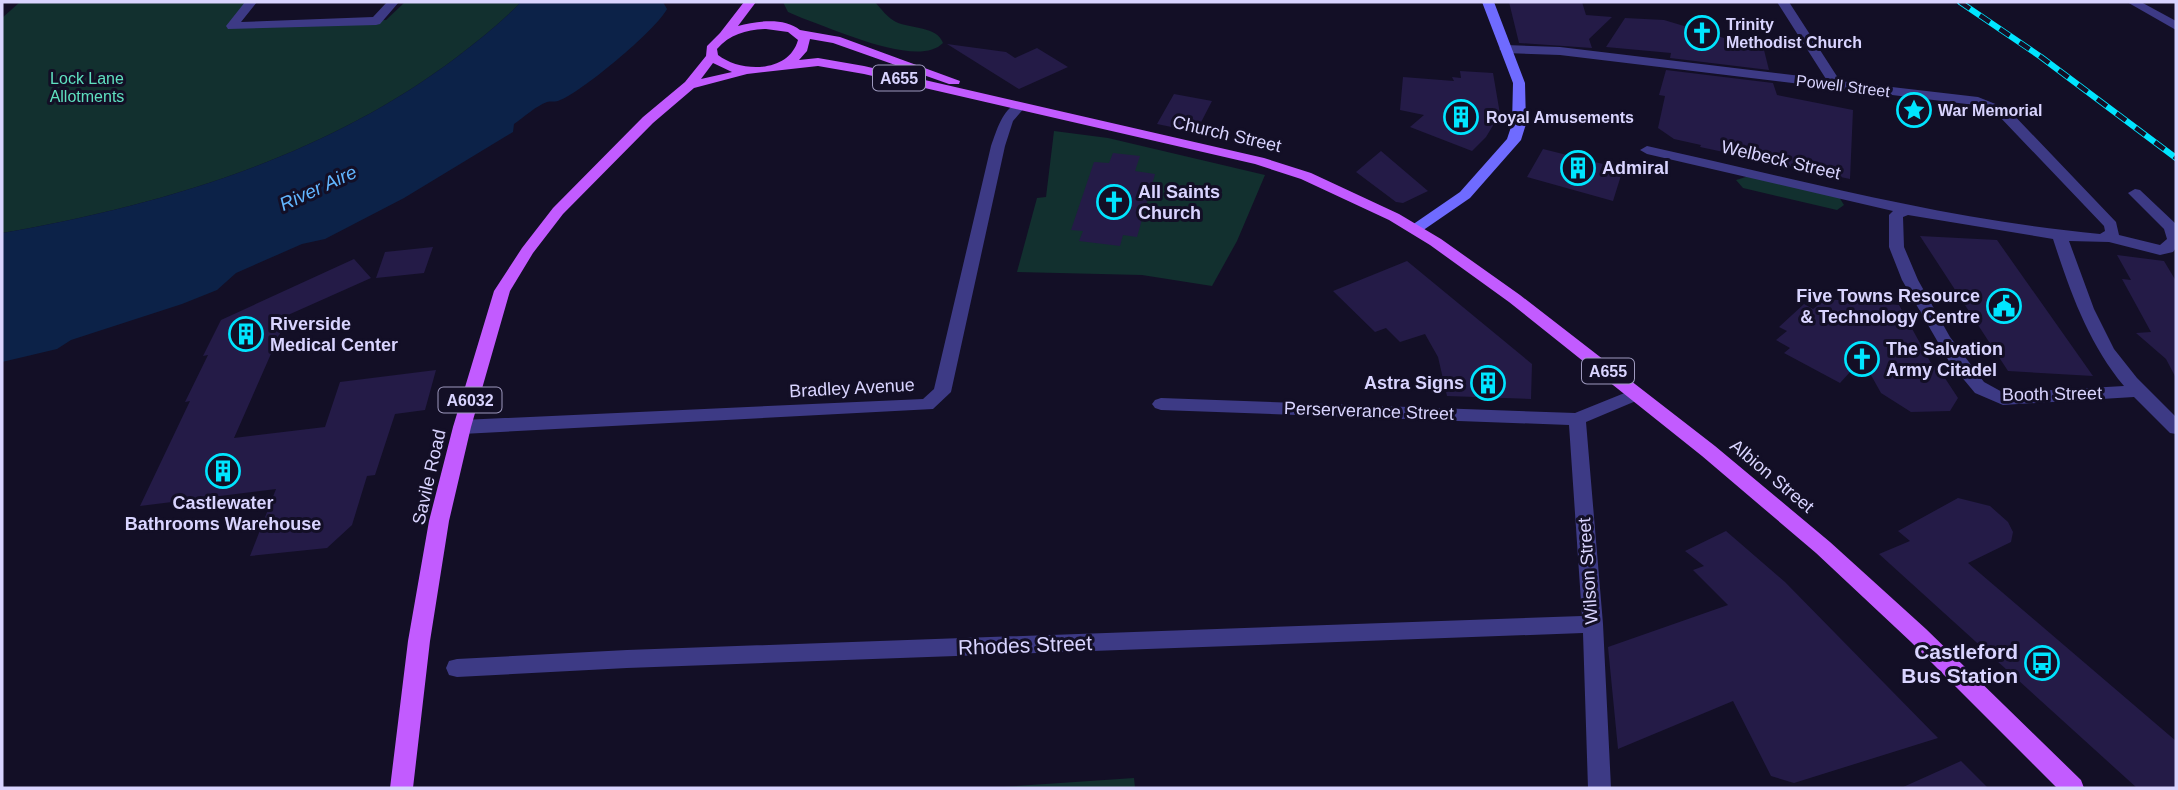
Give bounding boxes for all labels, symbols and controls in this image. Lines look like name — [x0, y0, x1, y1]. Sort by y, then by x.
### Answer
church icon: Trinity Methodist Church — [1683, 14, 1721, 52]
place label: Trinity Methodist Church — [1726, 16, 1862, 51]
road number: A655 — [873, 66, 925, 90]
park label: Lock Lane Allotments — [50, 70, 124, 105]
street label: Powell Street — [1795, 72, 1891, 100]
place icon: War Memorial — [1895, 91, 1933, 129]
building icon: Royal Amusements — [1442, 98, 1480, 136]
place label: War Memorial — [1938, 102, 2042, 119]
place label: Royal Amusements — [1486, 109, 1634, 126]
street label: Church Street — [1171, 112, 1283, 156]
street label: Welbeck Street — [1719, 137, 1843, 183]
building icon: Admiral — [1559, 149, 1597, 187]
place label: Admiral — [1602, 158, 1669, 178]
water label: River Aire — [276, 161, 360, 215]
place label: All Saints Church — [1138, 182, 1220, 223]
church icon: All Saints Church — [1095, 183, 1133, 221]
place label: Five Towns Resource & Technology Centre — [1796, 286, 1980, 327]
public building icon: Five Towns Resource & Technology Centre — [1985, 287, 2023, 325]
place label: Riverside Medical Center — [270, 314, 398, 355]
building icon: Riverside Medical Center — [227, 315, 265, 353]
place label: The Salvation Army Citadel — [1886, 339, 2003, 380]
church icon: The Salvation Army Citadel — [1843, 340, 1881, 378]
road number: A655 — [1582, 358, 1634, 384]
building icon: Astra Signs — [1469, 364, 1507, 402]
place label: Astra Signs — [1364, 373, 1464, 393]
street label: Bradley Avenue — [789, 375, 915, 401]
street label: Booth Street — [2002, 383, 2102, 405]
road number: A6032 — [438, 388, 502, 412]
street label: Perserverance Street — [1284, 398, 1454, 424]
street label: Savile Road — [408, 427, 450, 527]
street label: Albion Street — [1726, 435, 1818, 517]
building icon: Castlewater Bathrooms Warehouse — [204, 452, 242, 490]
place label: Castlewater Bathrooms Warehouse — [125, 493, 321, 534]
street label: Wilson Street — [1574, 517, 1602, 625]
street label: Rhodes Street — [958, 631, 1093, 659]
place label: Castleford Bus Station — [1901, 640, 2018, 687]
bus stop icon: Castleford Bus Station — [2023, 644, 2061, 682]

